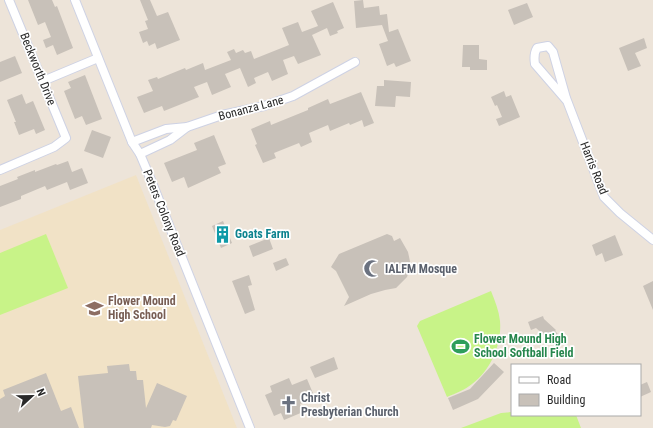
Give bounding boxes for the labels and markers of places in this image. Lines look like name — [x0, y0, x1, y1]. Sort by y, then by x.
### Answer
building icon: Goats Farm — [212, 224, 232, 244]
place label: Goats Farm — [235, 227, 290, 241]
mosque icon: IALFM Mosque — [362, 259, 382, 279]
place label: IALFM Mosque — [385, 262, 457, 276]
place label: Flower Mound High School — [108, 294, 176, 322]
school or university icon: Flower Mound High School — [85, 298, 105, 318]
place label: Flower Mound High School Softball Field — [474, 332, 574, 360]
sports icon: Flower Mound High School Softball Field — [451, 336, 471, 356]
place label: Christ Presbyterian Church — [301, 391, 399, 419]
church icon: Christ Presbyterian Church — [278, 395, 298, 415]

